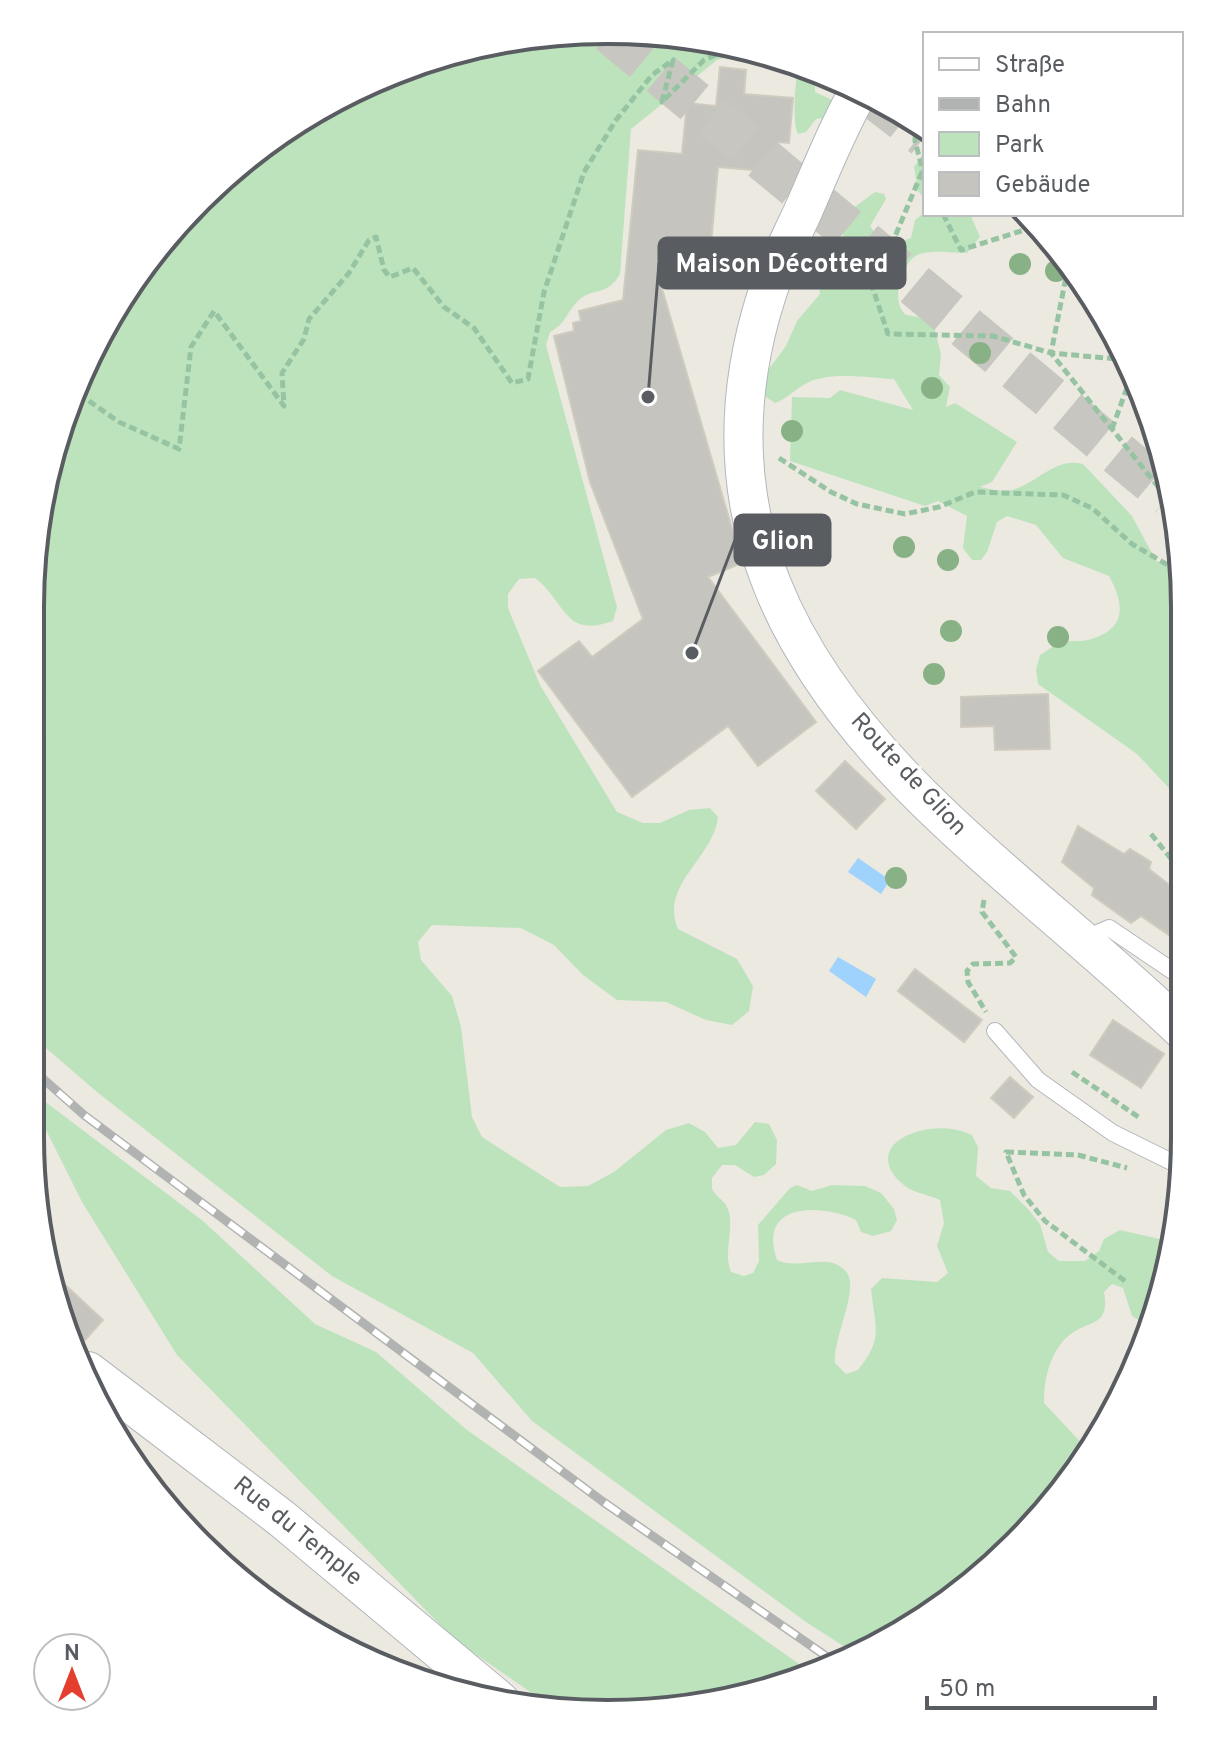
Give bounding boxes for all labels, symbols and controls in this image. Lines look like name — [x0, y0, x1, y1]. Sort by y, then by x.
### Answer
legend — [923, 32, 1183, 216]
text: Straße — [995, 51, 1065, 81]
text: Bahn — [995, 91, 1051, 121]
text: Park — [995, 131, 1045, 161]
text: Gebäude — [995, 171, 1090, 201]
callout: Maison Décotterd — [659, 238, 905, 288]
text: Maison Décotterd — [675, 249, 889, 282]
callout: Glion — [735, 515, 830, 565]
text: Glion — [752, 526, 814, 559]
street label: Route de Glion — [843, 707, 973, 843]
street label: Rue du Temple — [226, 1471, 368, 1593]
north arrow — [32, 1632, 112, 1712]
text: N — [64, 1641, 80, 1668]
scale bar — [927, 1660, 1155, 1710]
text: 50 m — [939, 1675, 995, 1705]

